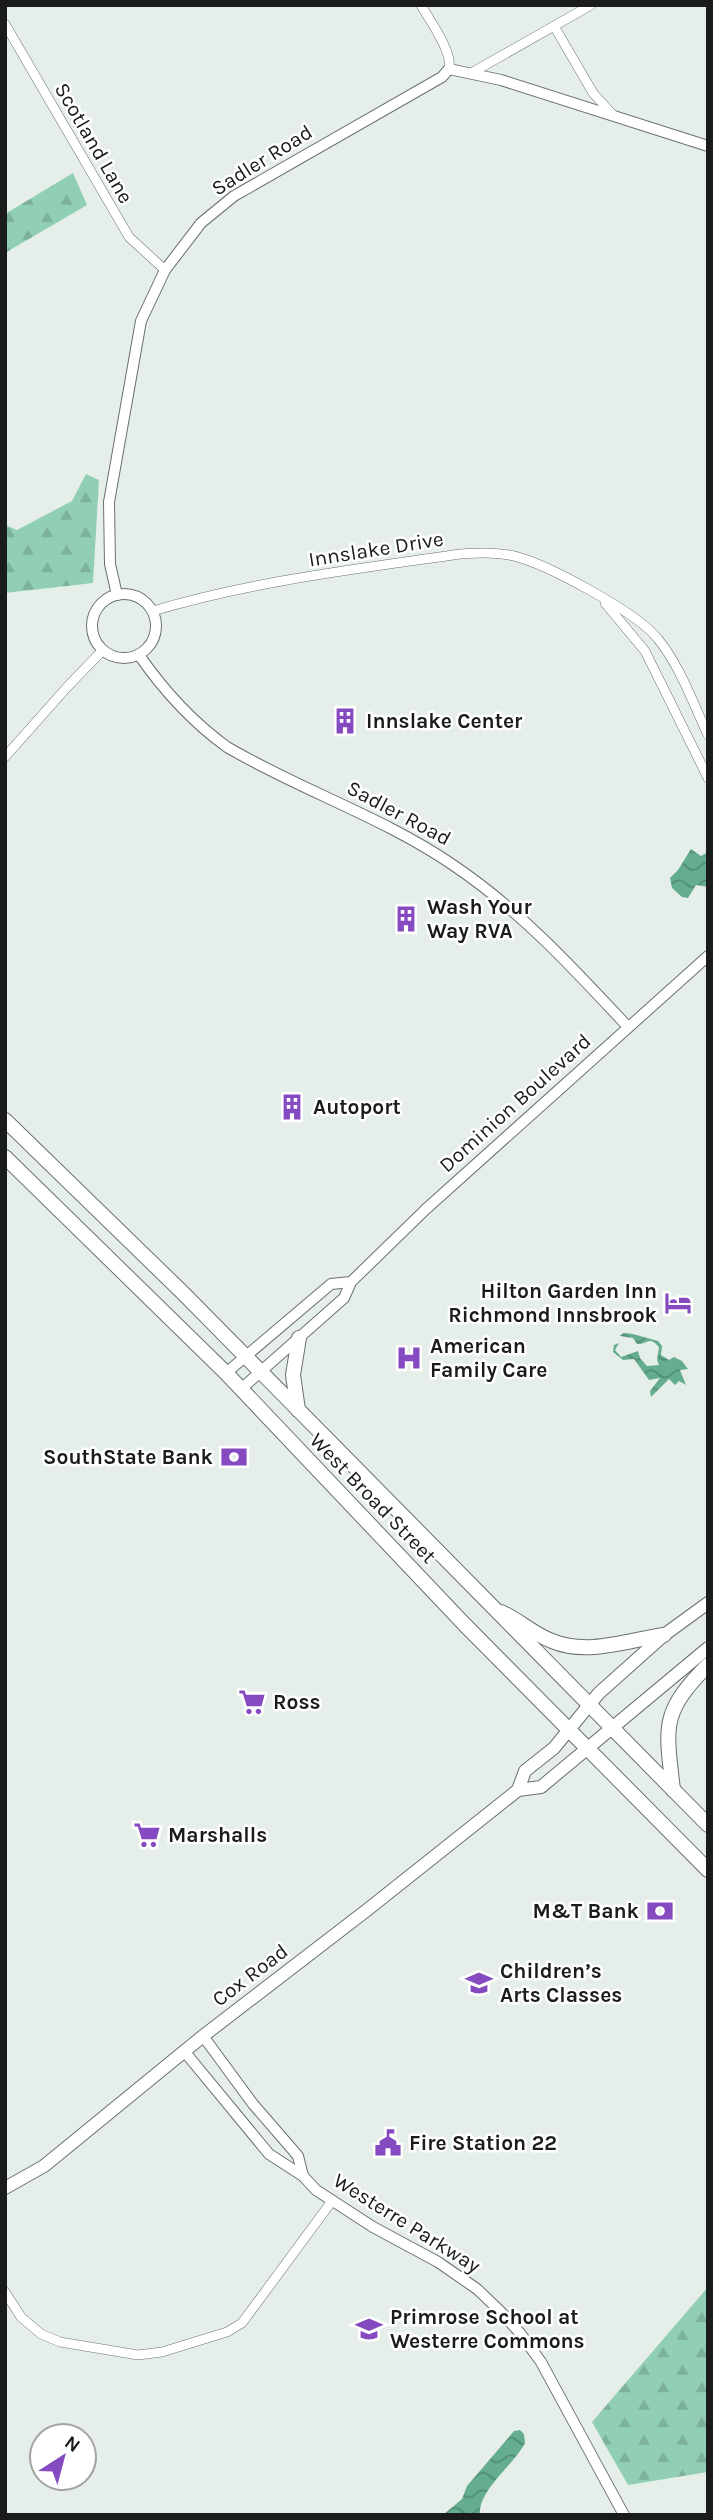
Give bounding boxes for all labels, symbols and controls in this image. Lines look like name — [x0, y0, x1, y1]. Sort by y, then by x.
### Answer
street label: Scotland Lane — [50, 78, 138, 208]
street label: Sadler Road — [207, 120, 317, 200]
street label: Innslake Drive — [307, 526, 445, 572]
building icon: Innslake Center — [330, 706, 360, 736]
place label: Innslake Center — [366, 709, 523, 733]
street label: Sadler Road — [343, 776, 455, 850]
place label: Wash Your Way RVA — [427, 895, 532, 943]
building icon: Wash Your Way RVA — [391, 904, 421, 934]
street label: Dominion Boulevard — [434, 1029, 596, 1177]
building icon: Autoport — [277, 1092, 307, 1122]
place label: Autoport — [313, 1095, 401, 1119]
place label: Hilton Garden Inn Richmond Innsbrook — [448, 1279, 658, 1327]
hotel icon: Hilton Garden Inn Richmond Innsbrook — [663, 1288, 693, 1318]
place label: American Family Care — [430, 1334, 547, 1382]
hospital icon: American Family Care — [394, 1343, 424, 1373]
street label: West Broad Street — [305, 1428, 441, 1568]
bank icon: SouthState Bank — [219, 1442, 249, 1472]
place label: SouthState Bank — [43, 1445, 214, 1469]
supermarket icon: Ross — [237, 1687, 267, 1717]
place label: Ross — [273, 1690, 321, 1714]
supermarket icon: Marshalls — [132, 1820, 162, 1850]
place label: Marshalls — [168, 1823, 267, 1847]
bank icon: M&T Bank — [645, 1896, 675, 1926]
place label: M&T Bank — [532, 1899, 640, 1923]
street label: Cox Road — [207, 1939, 293, 2011]
place label: Children’s Arts Classes — [500, 1959, 622, 2007]
school or university icon: Children’s Arts Classes — [464, 1968, 494, 1998]
public building icon: Fire Station 22 — [373, 2128, 403, 2158]
place label: Fire Station 22 — [409, 2131, 557, 2155]
street label: Westerre Parkway — [329, 2168, 485, 2278]
place label: Primrose School at Westerre Commons — [390, 2305, 585, 2353]
school or university icon: Primrose School at Westerre Commons — [354, 2314, 384, 2344]
north arrow — [28, 2422, 98, 2492]
text: N — [60, 2431, 84, 2457]

